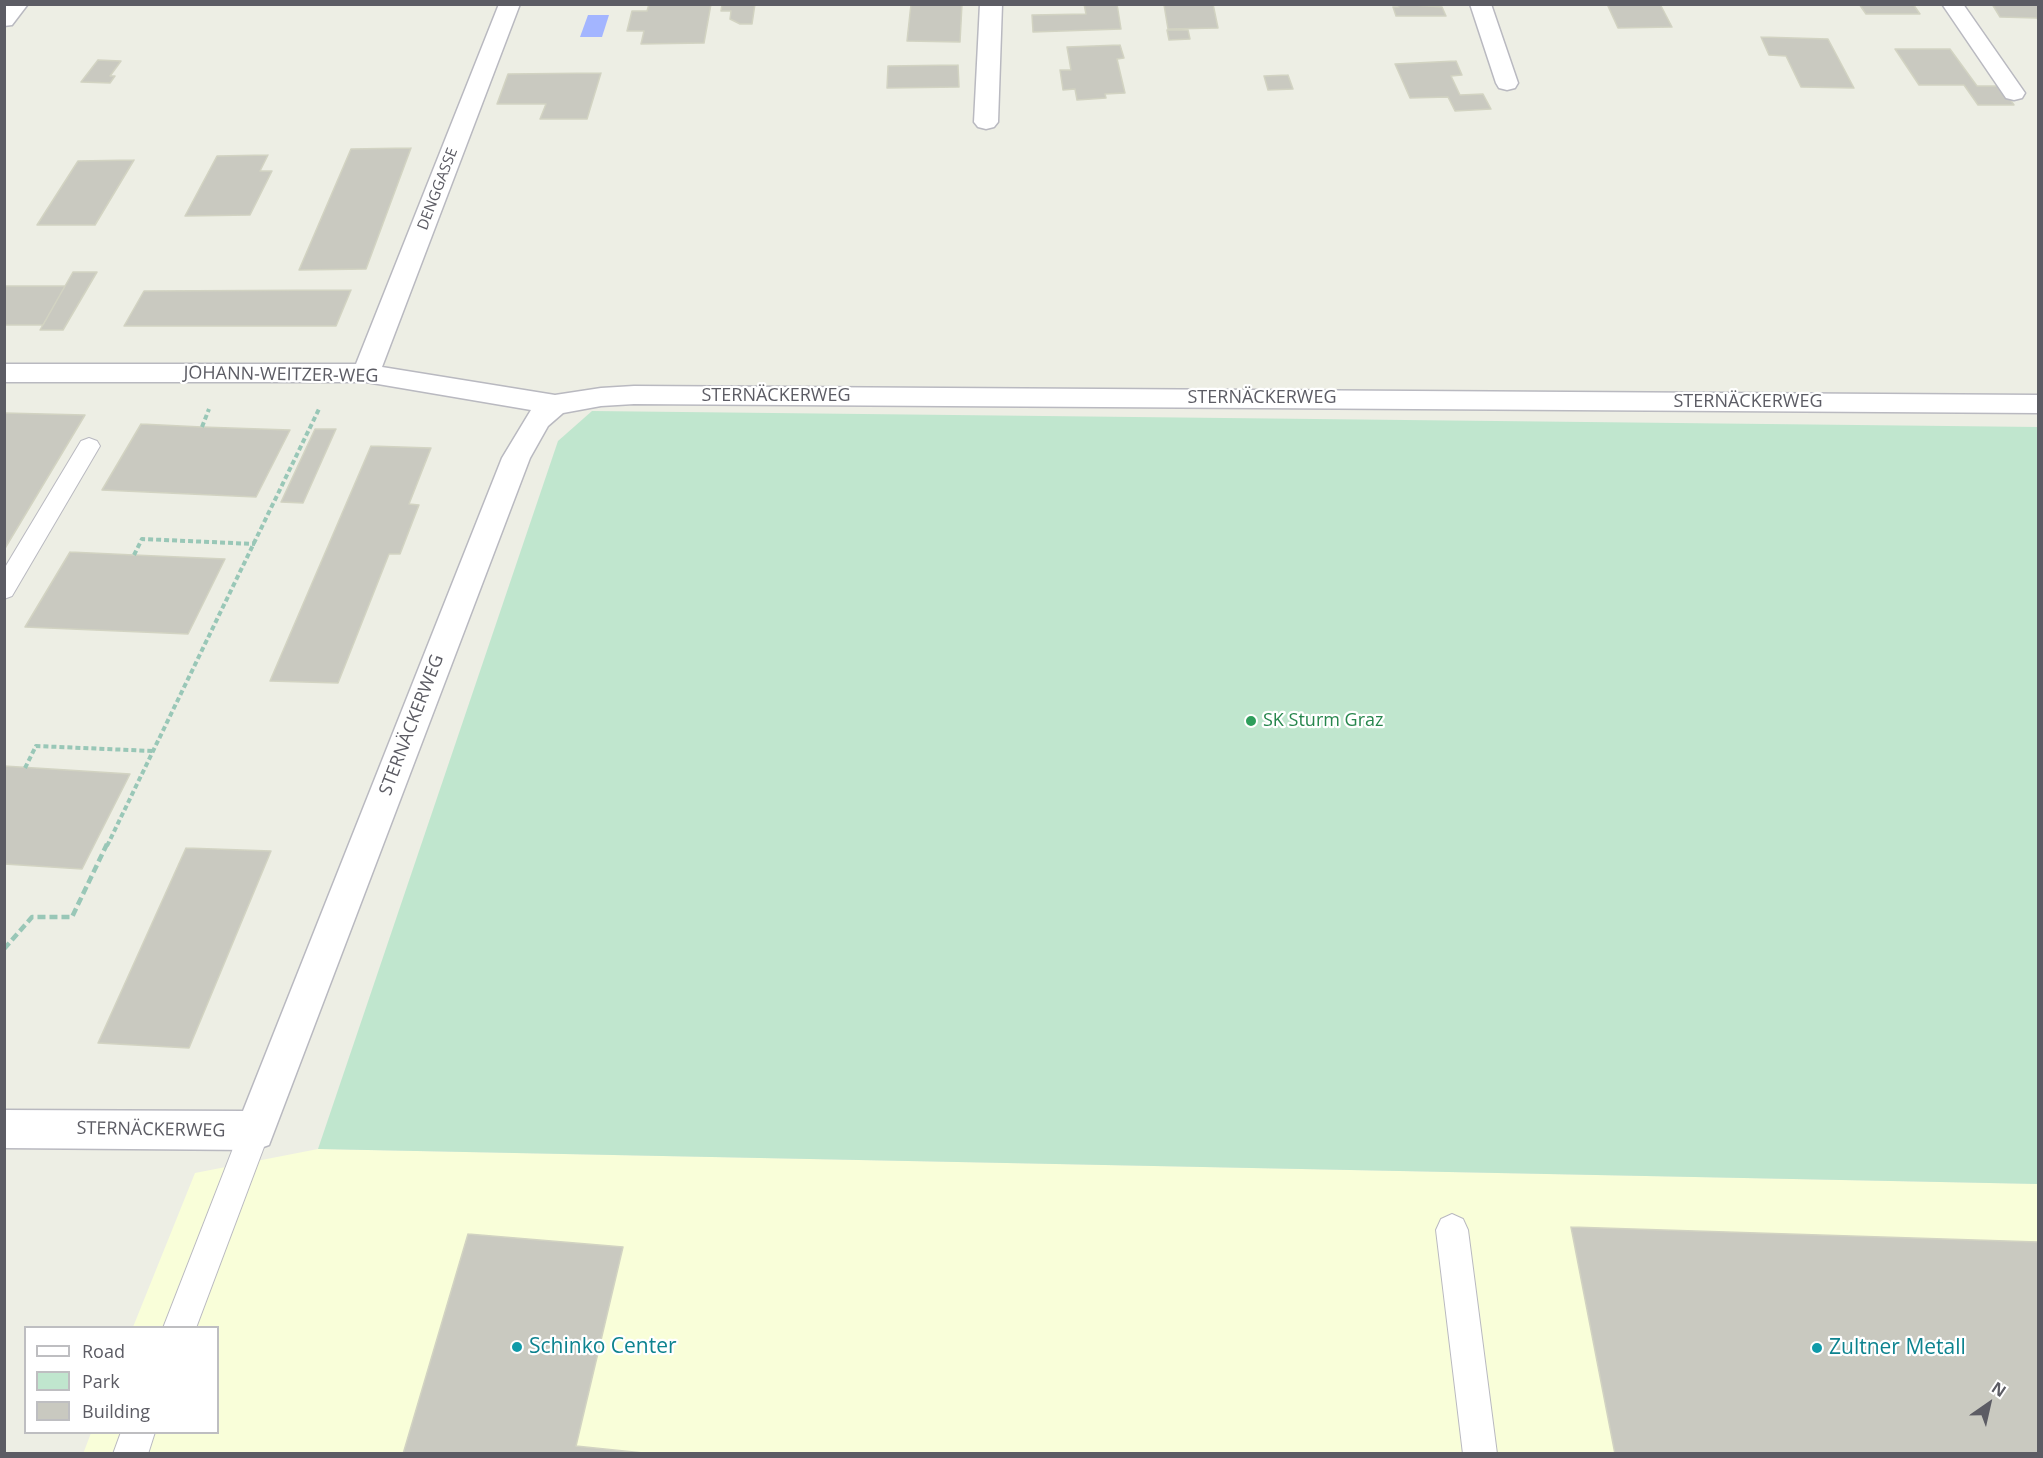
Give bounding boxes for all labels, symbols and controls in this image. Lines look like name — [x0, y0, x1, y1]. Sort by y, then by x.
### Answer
street label: DENGGASSE — [414, 145, 462, 233]
street label: JOHANN-WEITZER-WEG — [183, 363, 379, 387]
street label: STERNÄCKERWEG — [701, 385, 851, 407]
street label: STERNÄCKERWEG — [1187, 387, 1337, 409]
street label: STERNÄCKERWEG — [1673, 391, 1823, 413]
street label: STERNÄCKERWEG — [375, 652, 449, 798]
place label: SK Sturm Graz — [1263, 710, 1383, 732]
marker: SK Sturm Graz — [1244, 714, 1258, 728]
street label: STERNÄCKERWEG — [76, 1118, 226, 1142]
legend — [24, 1326, 219, 1434]
place label: Schinko Center — [529, 1334, 677, 1360]
place label: Zultner Metall — [1829, 1335, 1966, 1361]
text: Road — [82, 1339, 125, 1363]
marker: Schinko Center — [510, 1340, 524, 1354]
marker: Zultner Metall — [1810, 1341, 1824, 1355]
text: Park — [82, 1369, 120, 1393]
north arrow — [1959, 1374, 2019, 1434]
text: N — [1988, 1376, 2011, 1402]
text: Building — [82, 1399, 150, 1423]

